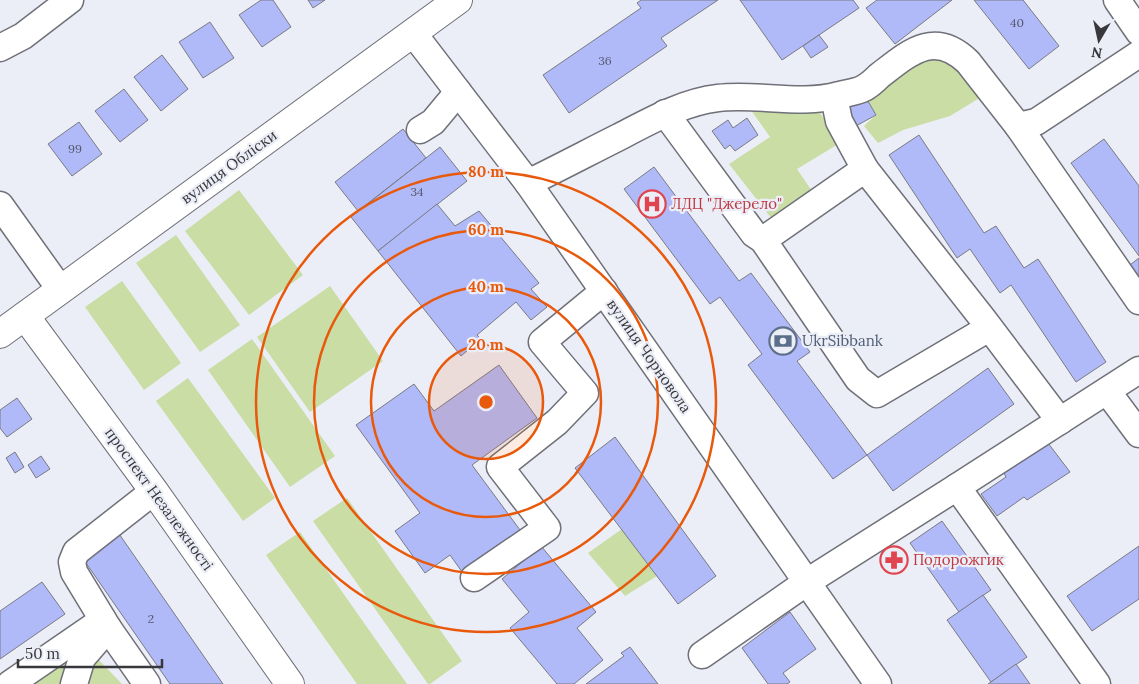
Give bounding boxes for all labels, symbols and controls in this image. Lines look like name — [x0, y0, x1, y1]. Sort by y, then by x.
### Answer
house number: 40 — [1010, 15, 1024, 30]
north arrow — [1074, 15, 1124, 65]
text: N — [1090, 43, 1104, 63]
house number: 36 — [598, 53, 612, 68]
street label: вулиця Обліски — [177, 125, 280, 208]
house number: 99 — [68, 141, 82, 156]
text: 80 m — [468, 162, 504, 181]
house number: 34 — [410, 184, 424, 199]
hospital icon: ЛДЦ "Джерело" — [637, 189, 667, 219]
place label: ЛДЦ "Джерело" — [671, 194, 782, 213]
text: 60 m — [468, 220, 504, 239]
text: 40 m — [468, 277, 504, 296]
street label: вулиця Чорновола — [603, 295, 696, 416]
bank icon: UkrSibbank — [768, 326, 798, 356]
place label: UkrSibbank — [802, 331, 883, 350]
text: 20 m — [468, 335, 504, 354]
centre of rings — [477, 393, 495, 411]
street label: проспект Незалежності — [101, 423, 218, 574]
pharmacy icon: Подорожгик — [879, 545, 909, 575]
place label: Подорожгик — [913, 550, 1004, 569]
house number: 2 — [148, 611, 154, 626]
scale bar — [18, 636, 161, 668]
text: 50 m — [25, 644, 60, 663]

